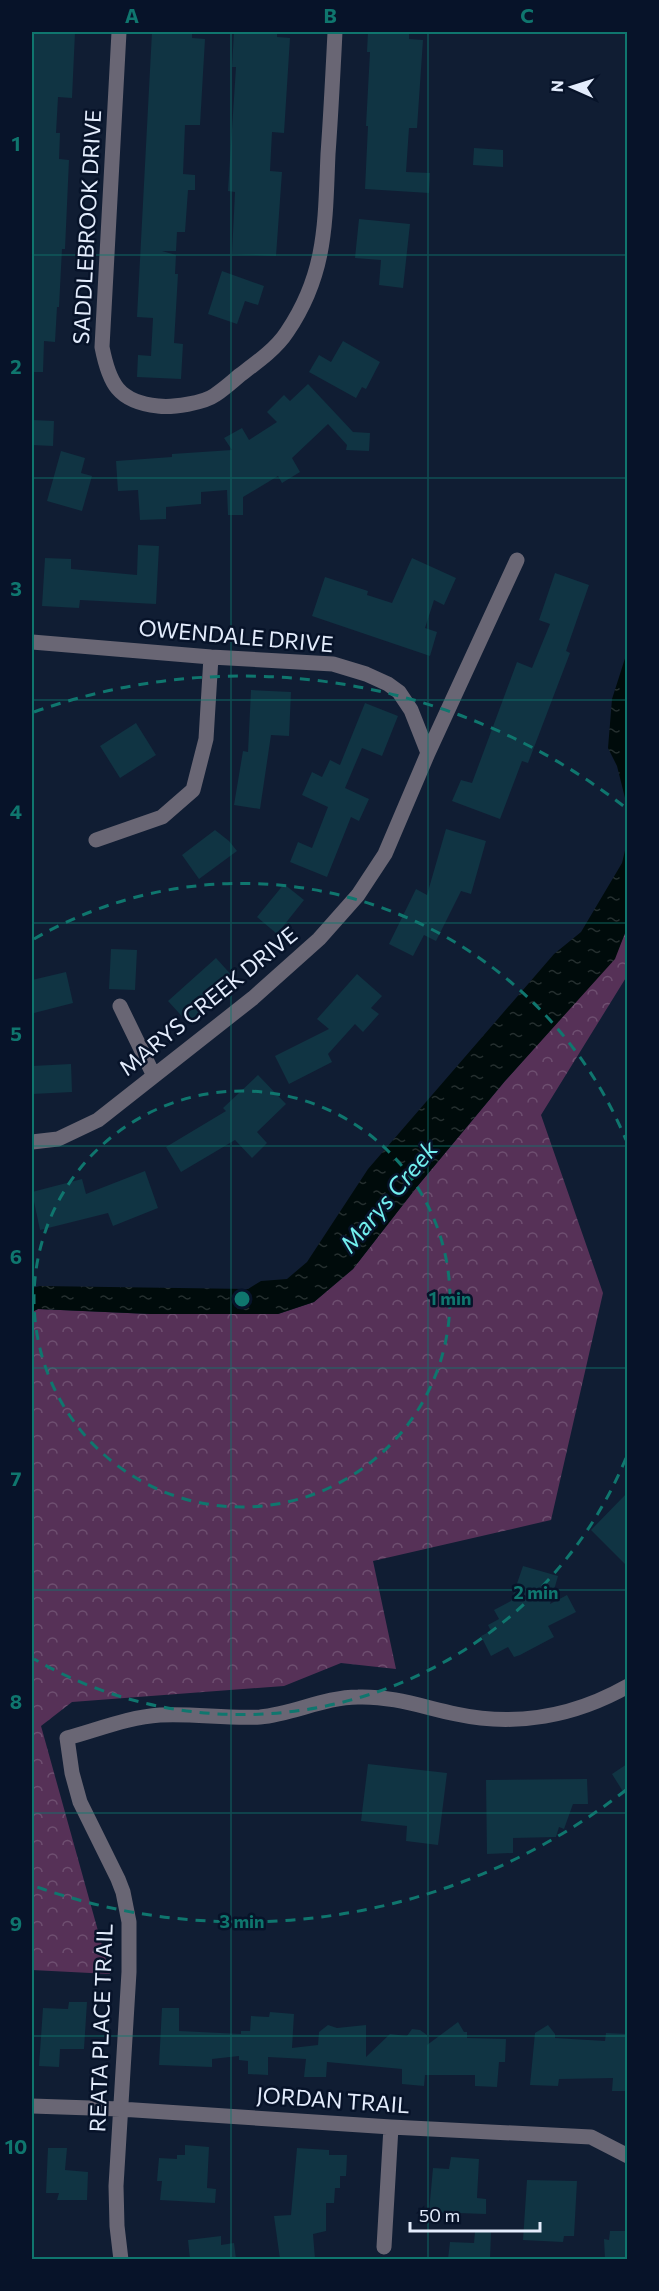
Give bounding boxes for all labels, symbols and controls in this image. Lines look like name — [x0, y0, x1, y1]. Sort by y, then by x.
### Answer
text: A — [125, 3, 139, 27]
text: B — [323, 3, 337, 27]
text: C — [520, 3, 534, 27]
north arrow — [542, 57, 602, 117]
text: N — [547, 80, 566, 93]
street label: SADDLEBROOK DRIVE — [67, 109, 106, 345]
text: 1 — [11, 131, 21, 155]
text: 2 — [10, 354, 22, 378]
text: 3 — [10, 576, 22, 600]
street label: OWENDALE DRIVE — [138, 614, 335, 657]
text: 4 — [10, 799, 22, 823]
street label: MARYS CREEK DRIVE — [113, 920, 302, 1081]
text: 5 — [10, 1021, 22, 1045]
water label: Marys Creek — [333, 1134, 444, 1258]
text: 6 — [10, 1244, 22, 1268]
text: 1 min — [429, 1287, 471, 1309]
centre of rings — [232, 1289, 252, 1309]
text: 7 — [11, 1466, 22, 1490]
text: 2 min — [514, 1581, 558, 1603]
text: 8 — [10, 1689, 22, 1713]
text: 3 min — [219, 1910, 265, 1932]
text: 9 — [10, 1911, 22, 1935]
street label: REATA PLACE TRAIL — [83, 1923, 118, 2133]
street label: JORDAN TRAIL — [256, 2081, 410, 2118]
text: 10 — [5, 2134, 27, 2158]
scale bar — [410, 2195, 540, 2233]
text: 50 m — [419, 2204, 460, 2226]

